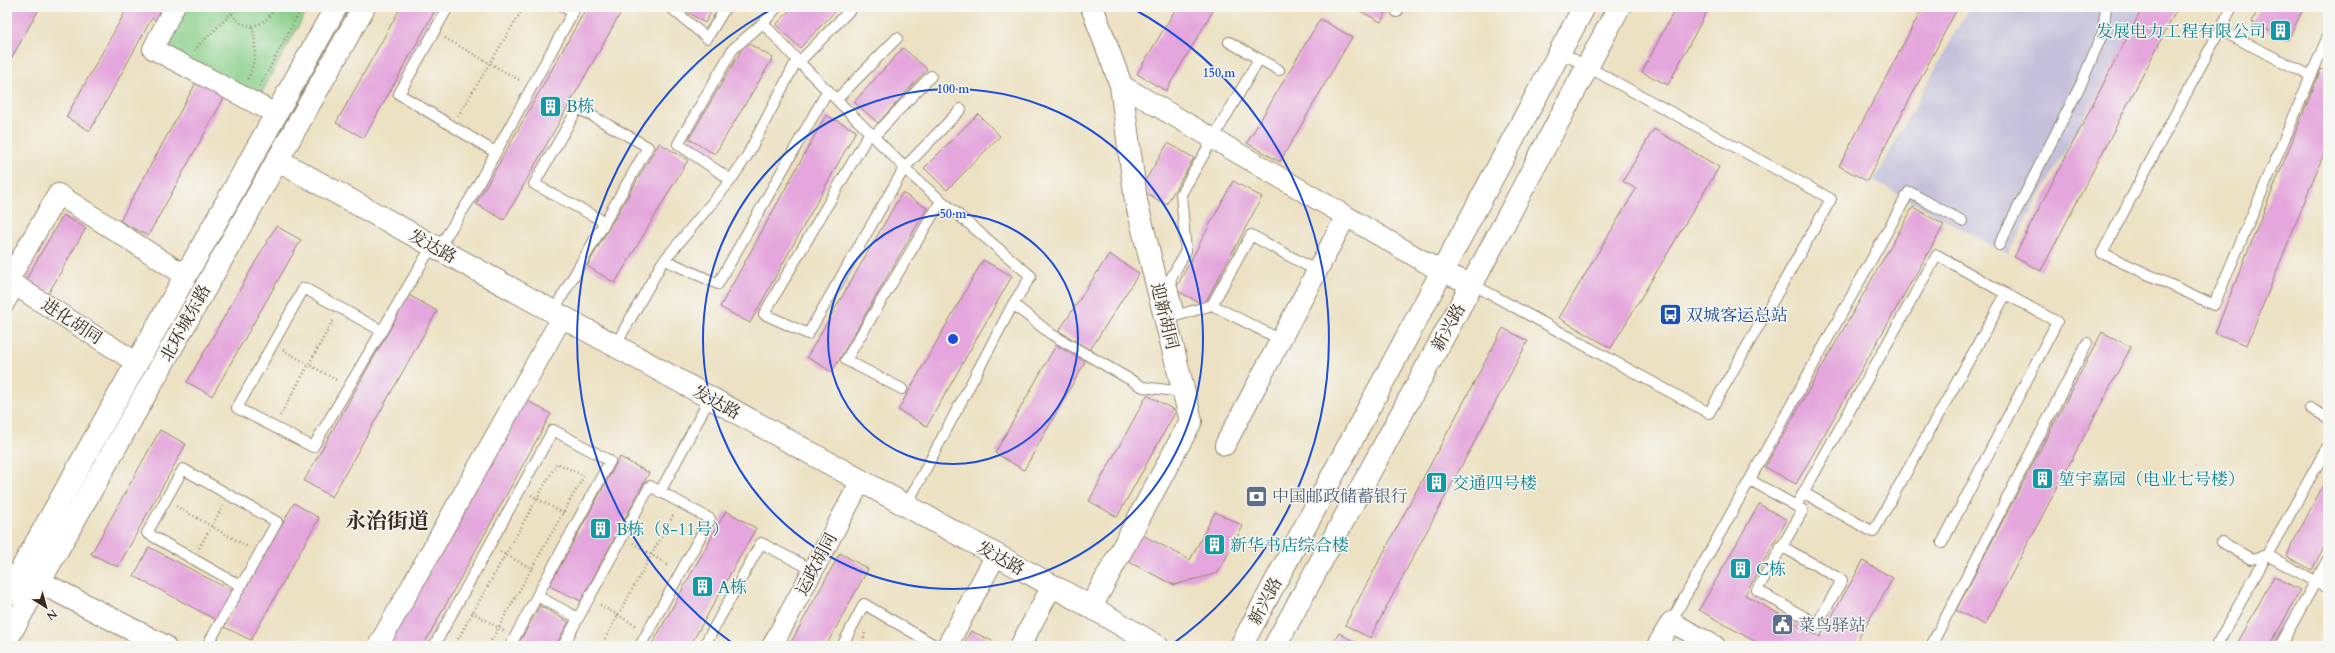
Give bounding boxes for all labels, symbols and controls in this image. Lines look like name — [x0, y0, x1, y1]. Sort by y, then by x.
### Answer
building icon: 发展电力工程有限公司 — [2268, 18, 2294, 44]
place label: 发展电力工程有限公司 — [2096, 20, 2266, 43]
text: 150 m — [1203, 65, 1236, 81]
text: 100 m — [937, 81, 970, 97]
building icon: B栋 — [537, 93, 563, 119]
place label: B栋 — [566, 95, 595, 118]
text: 50 m — [940, 206, 967, 222]
street label: 发达路 — [405, 224, 461, 269]
street label: 北环城东路 — [155, 280, 216, 366]
street label: 迎新胡同 — [1145, 280, 1184, 352]
street label: 进化胡同 — [37, 293, 107, 350]
street label: 新兴路 — [1426, 299, 1471, 355]
bus stop icon: 双城客运总站 — [1657, 302, 1683, 328]
place label: 双城客运总站 — [1686, 304, 1788, 327]
centre of rings — [946, 332, 960, 346]
street label: 发达路 — [689, 380, 745, 425]
building icon: 堃宇嘉园（电业七号楼） — [2030, 466, 2056, 492]
place label: 堃宇嘉园（电业七号楼） — [2058, 468, 2245, 491]
building icon: 交通四号楼 — [1423, 470, 1449, 496]
place label: 交通四号楼 — [1452, 472, 1537, 495]
bank icon: 中国邮政储蓄银行 — [1243, 483, 1269, 509]
place label: 中国邮政储蓄银行 — [1272, 485, 1408, 508]
district label: 永治街道 — [345, 507, 429, 536]
building icon: B栋（8-11号） — [587, 516, 613, 542]
place label: B栋（8-11号） — [616, 518, 729, 541]
street label: 运政胡同 — [790, 529, 843, 600]
building icon: 新华书店综合楼 — [1202, 532, 1228, 558]
place label: 新华书店综合楼 — [1230, 534, 1349, 557]
street label: 发达路 — [973, 536, 1029, 581]
building icon: C栋 — [1728, 556, 1754, 582]
place label: C栋 — [1756, 558, 1786, 581]
street label: 新兴路 — [1243, 573, 1288, 629]
building icon: A栋 — [690, 574, 716, 600]
place label: A栋 — [718, 576, 747, 599]
north arrow — [26, 587, 66, 627]
text: N — [43, 606, 60, 624]
public building icon: 菜鸟驿站 — [1769, 612, 1795, 638]
place label: 菜鸟驿站 — [1798, 614, 1866, 637]

